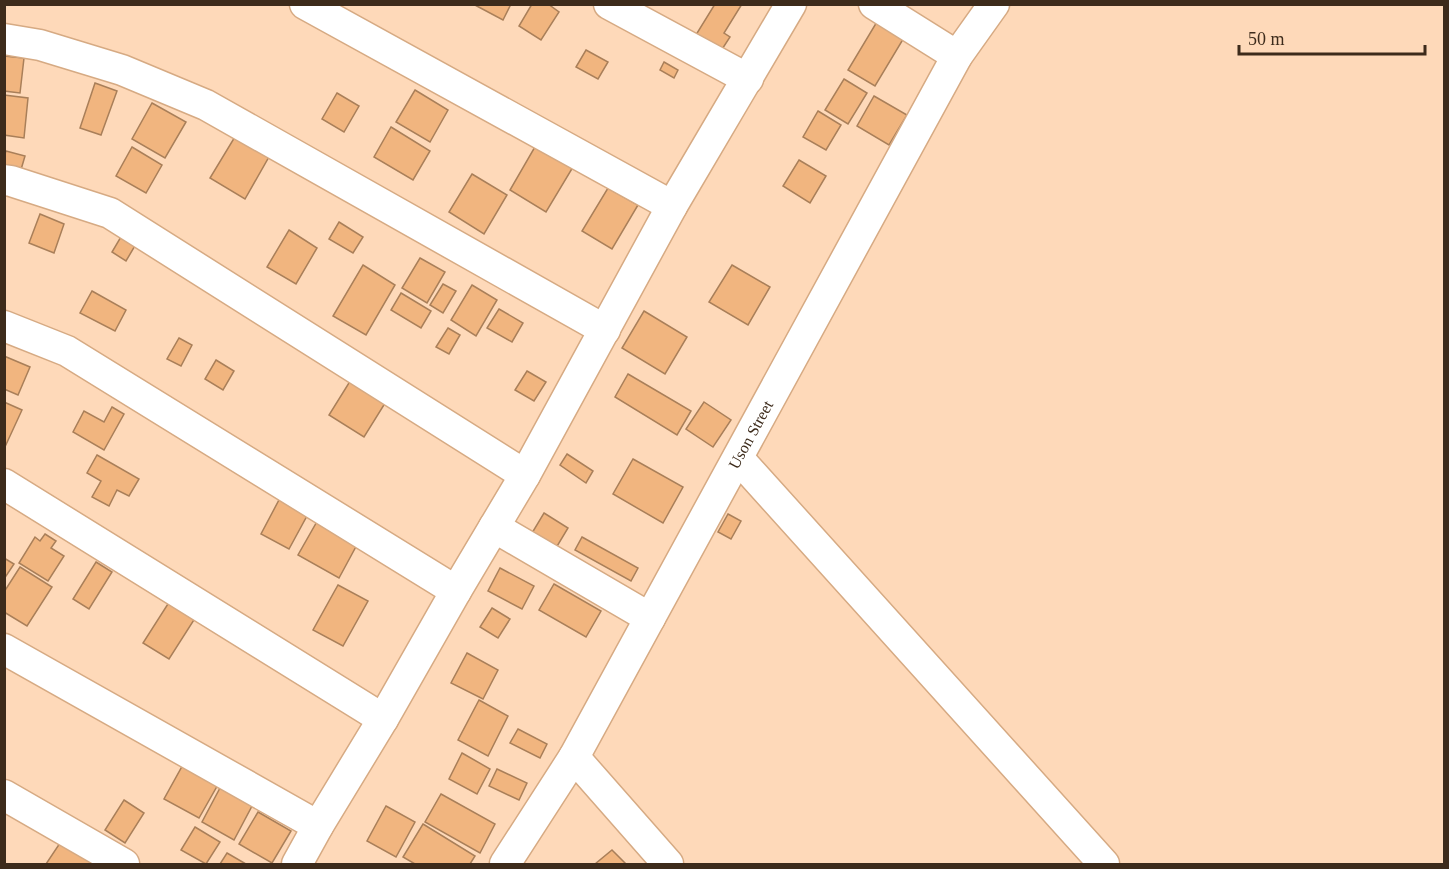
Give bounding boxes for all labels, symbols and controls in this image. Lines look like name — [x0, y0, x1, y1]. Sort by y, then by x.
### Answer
scale bar — [1239, 18, 1425, 56]
text: 50 m — [1248, 29, 1285, 49]
street label: Uson Street — [725, 397, 776, 472]

